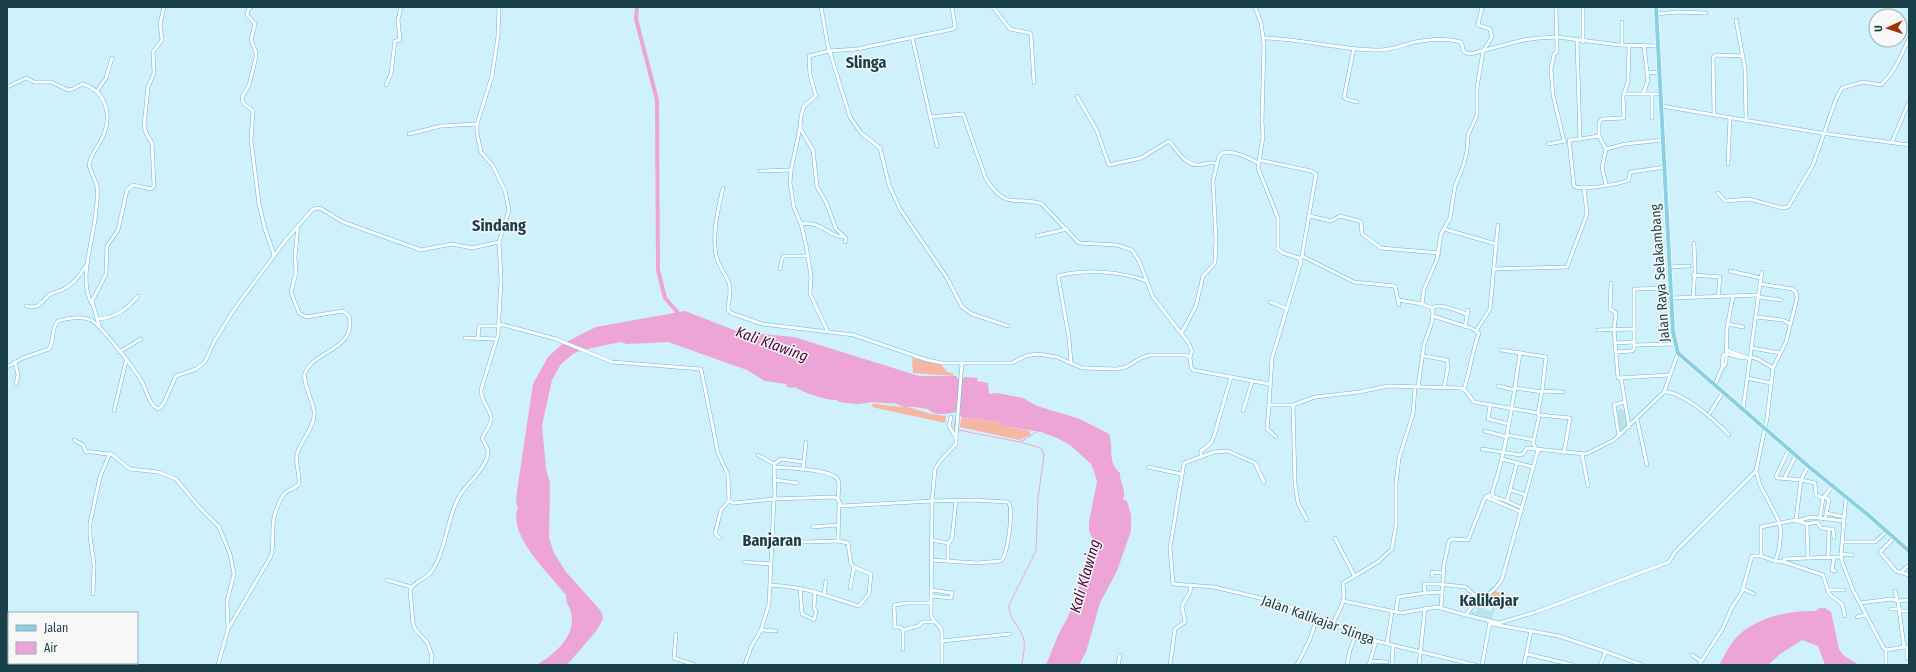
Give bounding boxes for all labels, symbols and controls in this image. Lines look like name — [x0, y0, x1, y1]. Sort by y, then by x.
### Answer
north arrow — [1868, 8, 1908, 48]
text: U — [1872, 25, 1885, 32]
district label: Slinga — [846, 53, 886, 72]
street label: Jalan Raya Selakambang — [1647, 203, 1673, 343]
district label: Sindang — [472, 216, 526, 235]
water label: Kali Klawing — [733, 323, 811, 365]
district label: Banjaran — [742, 531, 802, 550]
water label: Kali Klawing — [1066, 537, 1104, 615]
district label: Kalikajar — [1459, 591, 1519, 610]
street label: Jalan Kalikajar Slinga — [1259, 592, 1377, 648]
legend — [8, 612, 138, 664]
text: Jalan — [44, 621, 68, 635]
text: Air — [44, 641, 58, 655]

